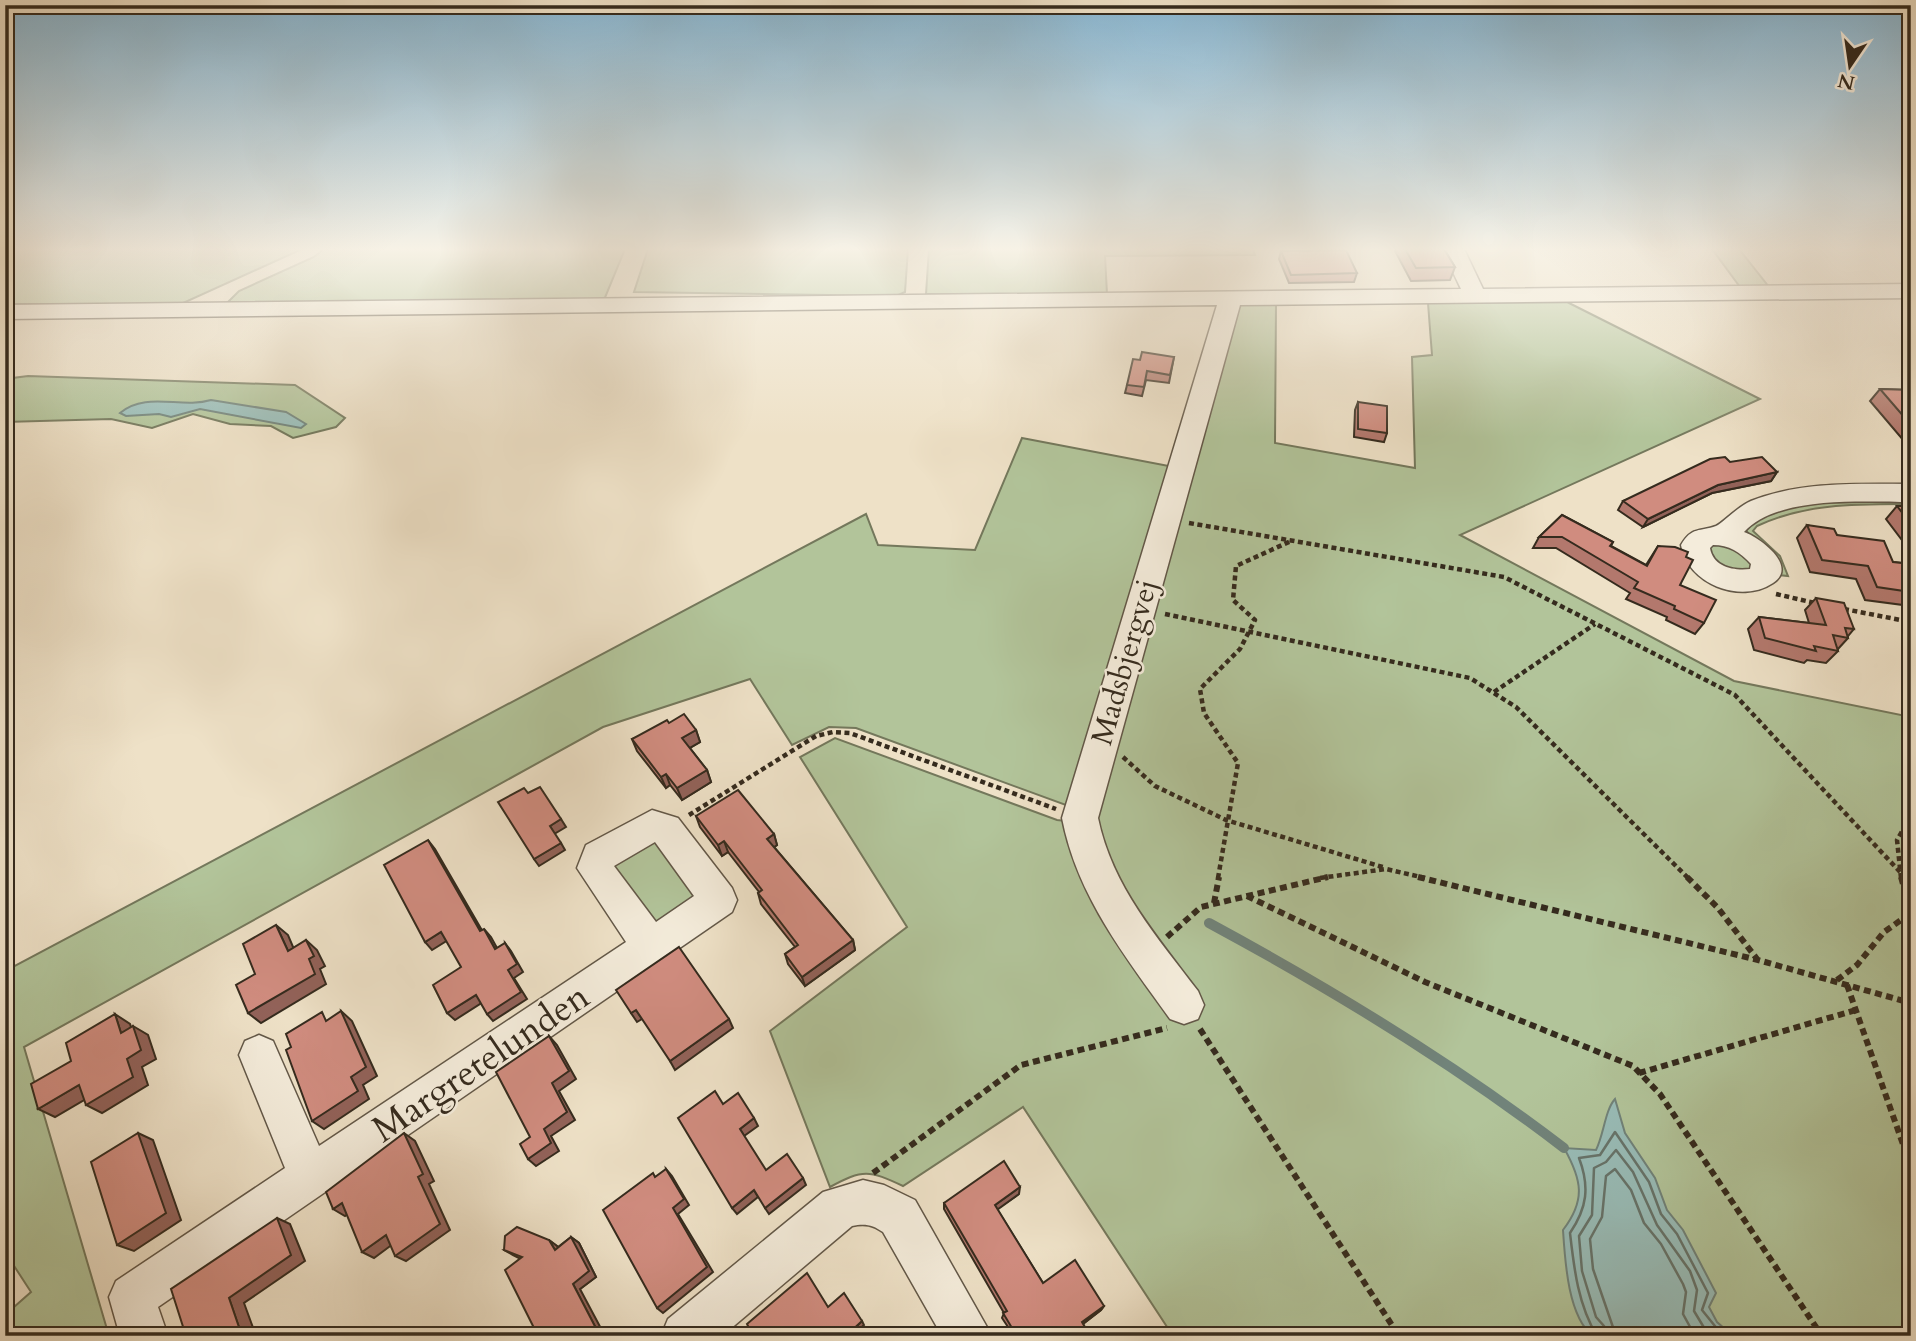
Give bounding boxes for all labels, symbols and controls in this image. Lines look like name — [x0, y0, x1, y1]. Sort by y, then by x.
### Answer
north arrow — [1814, 32, 1884, 102]
text: N — [1835, 67, 1857, 96]
street label: Madsbjergvej — [1081, 575, 1168, 750]
street label: Margretelunden — [362, 972, 599, 1154]

